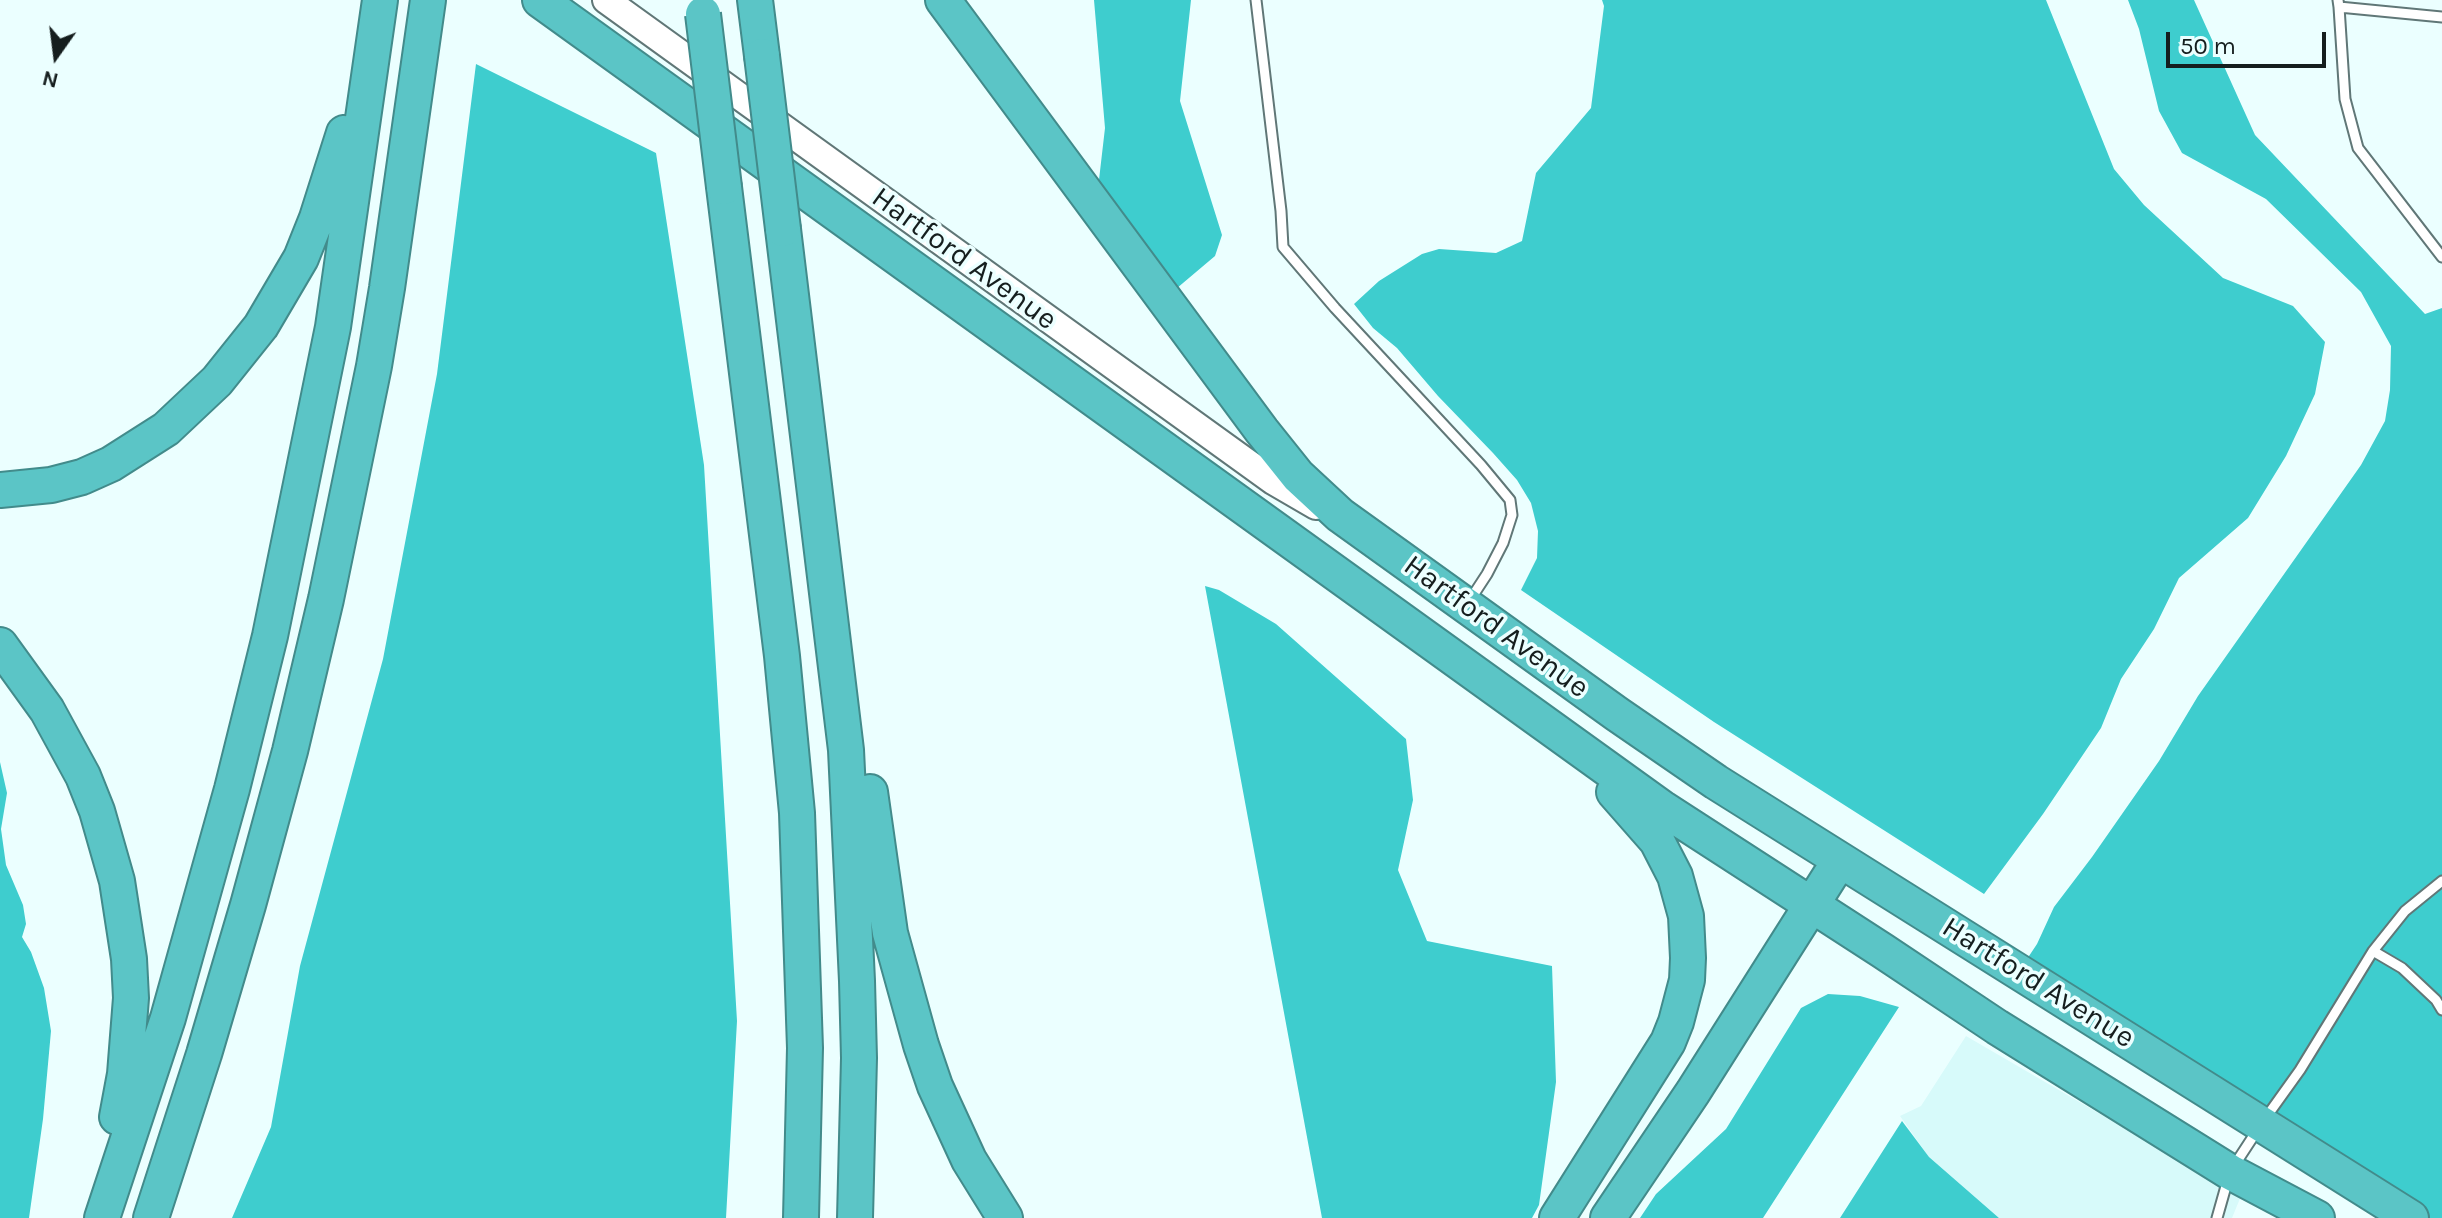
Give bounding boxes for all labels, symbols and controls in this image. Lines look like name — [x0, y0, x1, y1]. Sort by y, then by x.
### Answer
north arrow — [16, 16, 96, 96]
scale bar — [2170, 16, 2330, 66]
text: 50 m — [2180, 32, 2236, 60]
text: N — [39, 65, 61, 94]
street label: Hartford Avenue — [864, 180, 1064, 338]
street label: Hartford Avenue — [1396, 548, 1596, 706]
street label: Hartford Avenue — [1935, 909, 2141, 1057]

